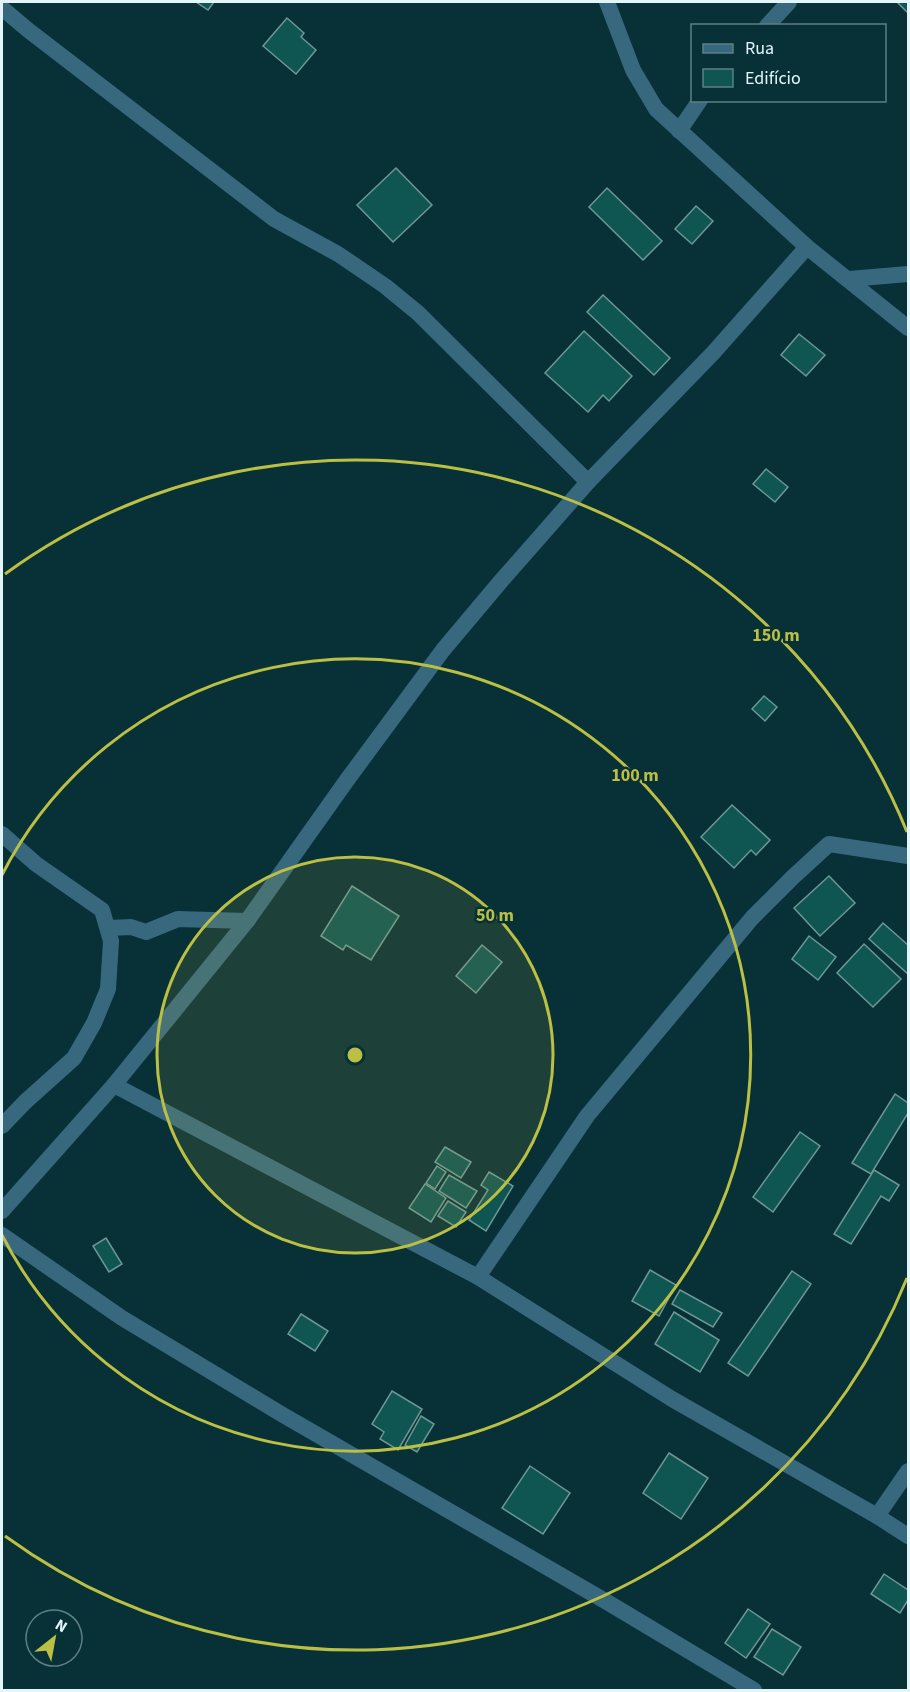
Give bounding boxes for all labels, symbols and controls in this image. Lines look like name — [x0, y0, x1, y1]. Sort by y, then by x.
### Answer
legend — [691, 24, 886, 102]
text: Rua — [745, 36, 774, 61]
text: Edifício — [745, 66, 801, 91]
text: 150 m — [752, 623, 800, 648]
text: 100 m — [611, 763, 659, 788]
text: 50 m — [476, 903, 514, 928]
centre of rings — [345, 1045, 365, 1065]
north arrow — [24, 1608, 84, 1668]
text: N — [51, 1614, 71, 1638]

